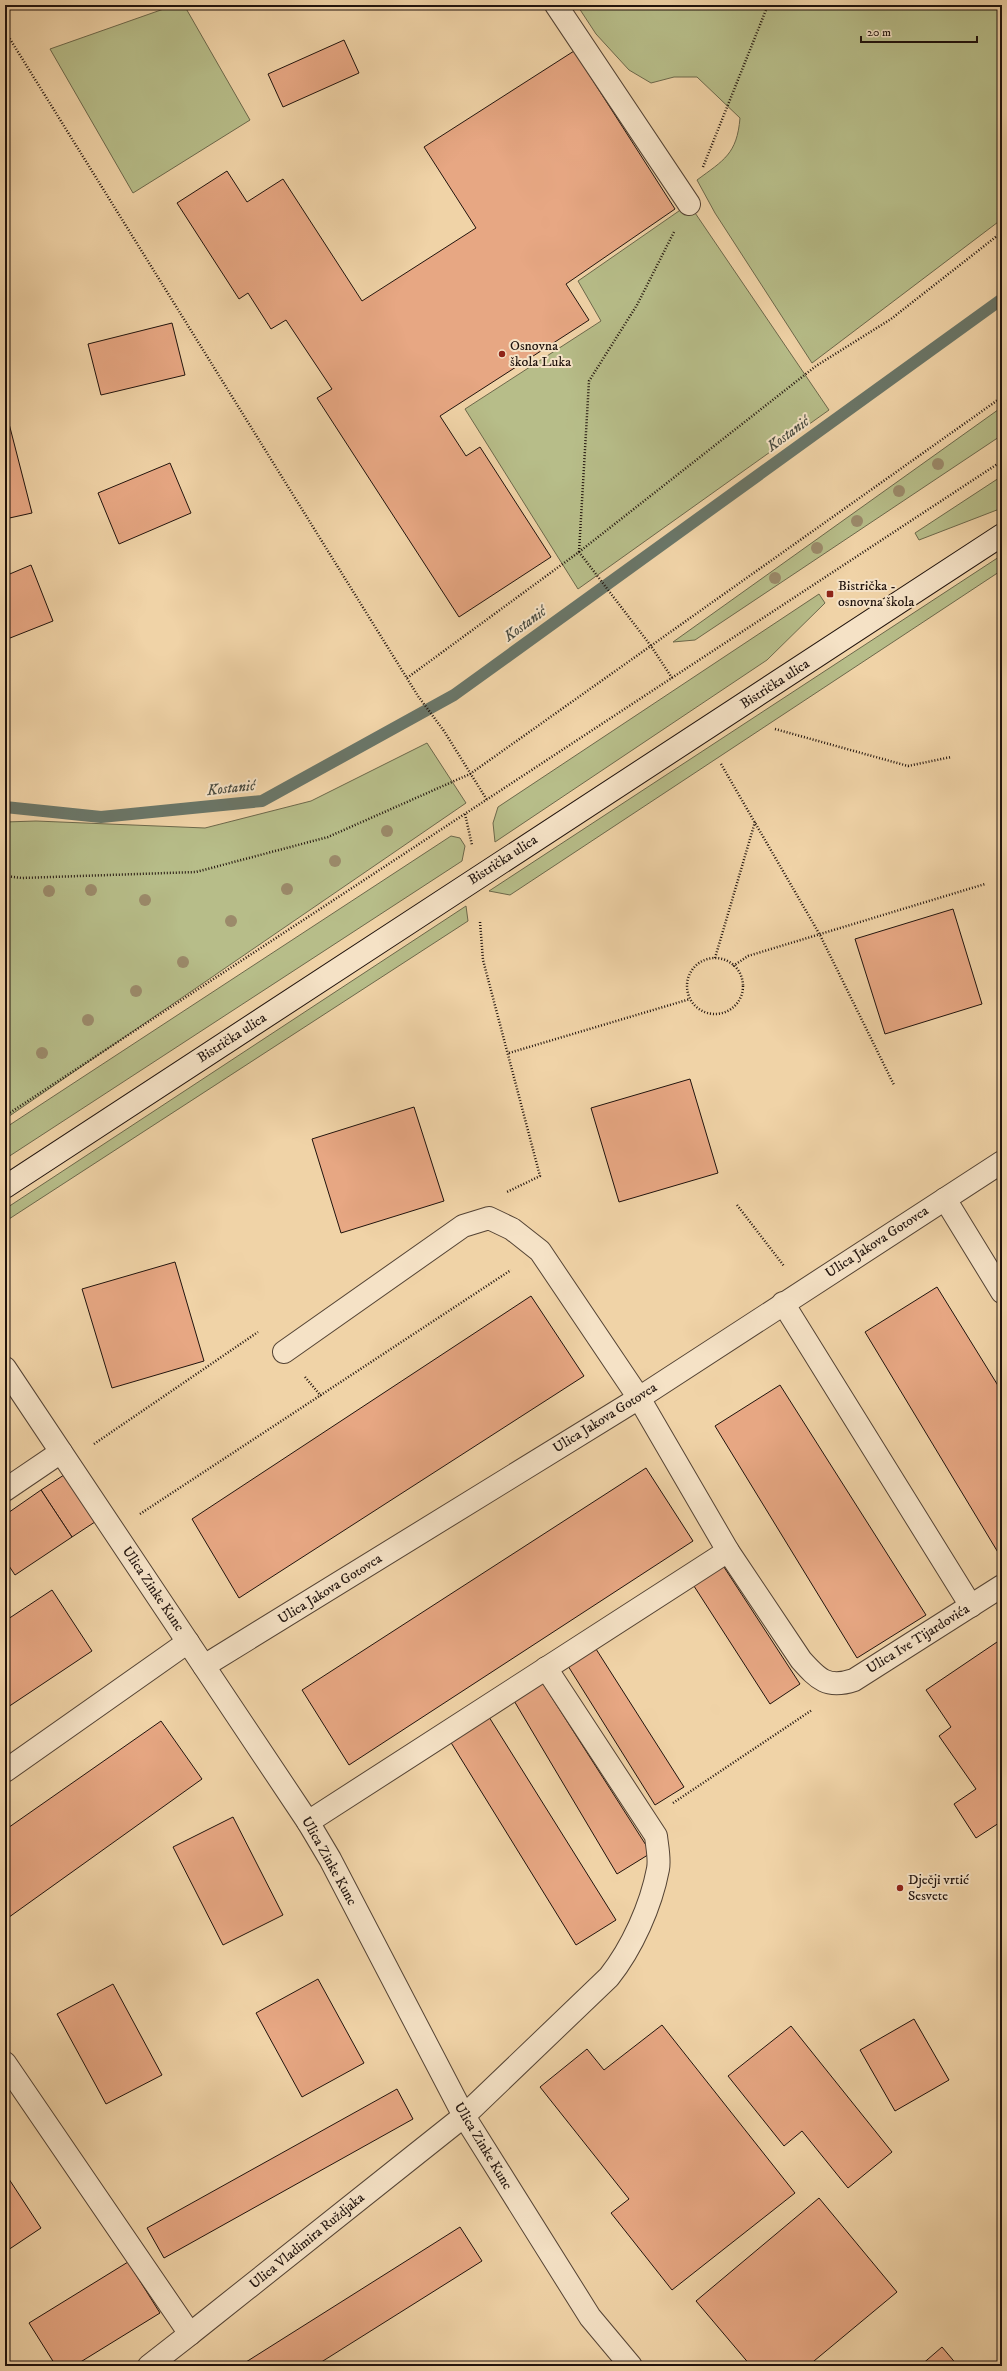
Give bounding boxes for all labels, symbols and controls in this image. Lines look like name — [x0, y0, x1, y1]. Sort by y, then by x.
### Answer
scale bar — [861, 18, 977, 44]
text: 20 m — [867, 25, 891, 40]
place label: Osnovna škola Luka — [510, 337, 571, 371]
marker: Osnovna škola Luka — [497, 349, 507, 359]
water label: Kostanić — [762, 411, 814, 456]
place label: Bistrička - osnovna škola — [838, 577, 914, 611]
marker: Bistrička - osnovna škola — [825, 589, 835, 599]
water label: Kostanić — [499, 601, 551, 646]
street label: Bistrička ulica — [737, 655, 813, 713]
water label: Kostanić — [205, 776, 258, 800]
street label: Bistrička ulica — [465, 831, 541, 889]
street label: Bistrička ulica — [194, 1009, 270, 1067]
street label: Ulica Jakova Gotovca — [822, 1202, 932, 1282]
street label: Ulica Jakova Gotovca — [550, 1379, 660, 1457]
street label: Ulica Zinke Kunc — [118, 1543, 188, 1635]
street label: Ulica Jakova Gotovca — [275, 1550, 385, 1628]
street label: Ulica Ive Tijardovića — [863, 1600, 973, 1678]
street label: Ulica Zinke Kunc — [297, 1813, 361, 1909]
place label: Dječji vrtić Sesvete — [908, 1871, 969, 1905]
marker: Dječji vrtić Sesvete — [895, 1883, 905, 1893]
street label: Ulica Zinke Kunc — [450, 2099, 516, 2193]
street label: Ulica Vladimira Ruždjaka — [246, 2189, 368, 2293]

